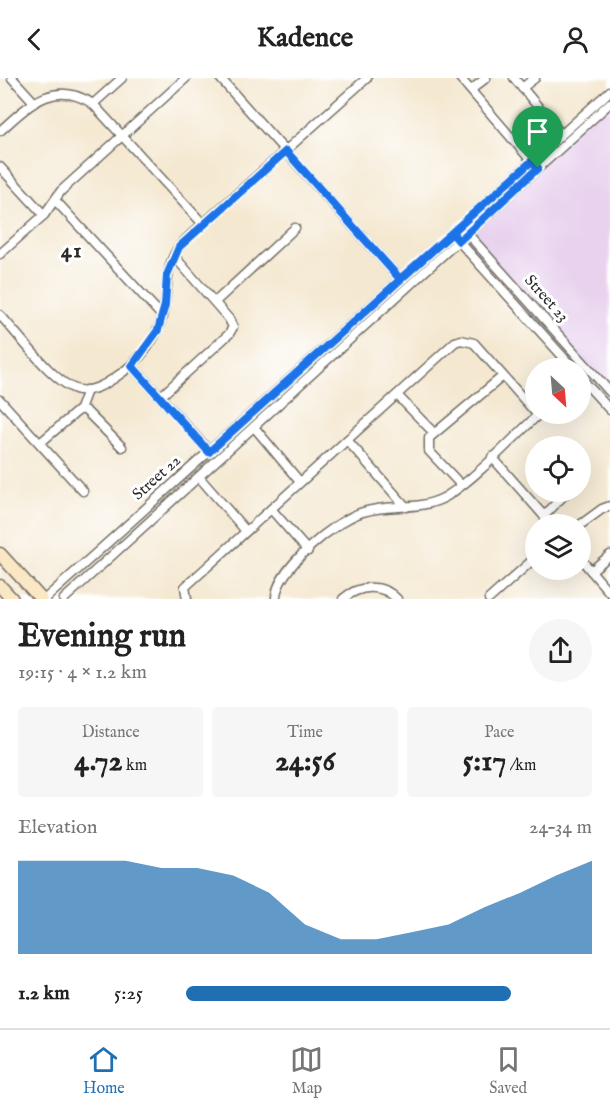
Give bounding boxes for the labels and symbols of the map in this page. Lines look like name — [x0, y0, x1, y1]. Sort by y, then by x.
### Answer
pin — [512, 106, 563, 168]
district label: 41 — [61, 237, 83, 265]
street label: Street 23 — [520, 271, 572, 327]
north arrow — [525, 358, 591, 424]
street label: Street 22 — [129, 451, 185, 505]

